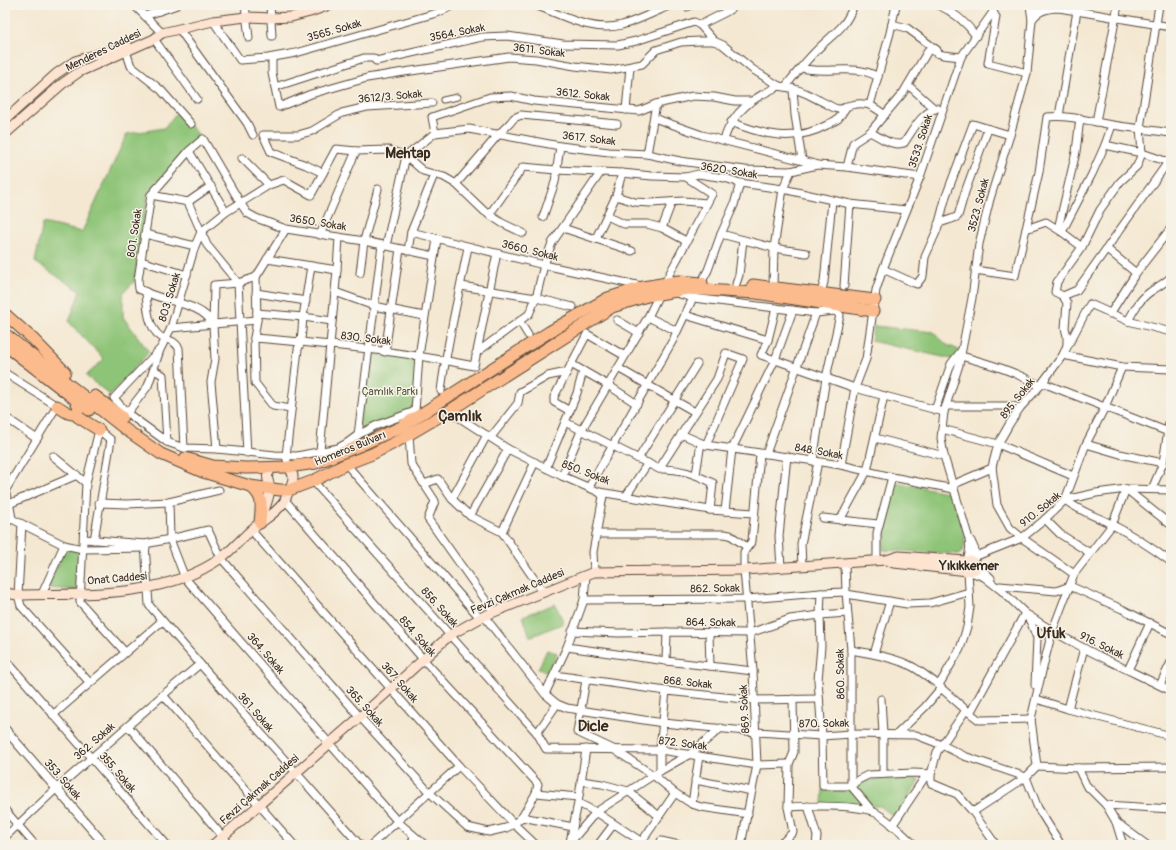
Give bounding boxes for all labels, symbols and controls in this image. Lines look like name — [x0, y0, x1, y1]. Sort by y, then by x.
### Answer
street label: 3565. Sokak — [305, 16, 363, 44]
street label: 3564. Sokak — [428, 21, 486, 44]
street label: Menderes Caddesi — [64, 27, 143, 74]
street label: 3611. Sokak — [512, 41, 566, 60]
street label: 3612. Sokak — [555, 85, 611, 104]
street label: 3612/3. Sokak — [357, 87, 423, 106]
street label: 3533. Sokak — [906, 112, 935, 170]
street label: 3617. Sokak — [561, 129, 617, 148]
district label: Mehtap — [385, 144, 431, 163]
street label: 3620. Sokak — [699, 160, 759, 181]
street label: 3523. Sokak — [965, 176, 992, 234]
street label: 801. Sokak — [124, 208, 145, 258]
street label: 3650. Sokak — [289, 212, 348, 233]
street label: 3660. Sokak — [500, 237, 560, 264]
street label: 803. Sokak — [156, 271, 183, 323]
street label: 830. Sokak — [340, 329, 392, 348]
street label: 895. Sokak — [997, 375, 1038, 421]
park label: Çamlık Parkı — [362, 385, 418, 398]
district label: Çamlık — [438, 407, 483, 426]
street label: Homeros Bulvarı — [313, 428, 388, 469]
street label: 848. Sokak — [794, 441, 845, 462]
street label: 850. Sokak — [560, 457, 612, 488]
street label: 910. Sokak — [1017, 489, 1064, 530]
district label: Yıkıkkemer — [938, 558, 999, 574]
street label: Fevzi Çakmak Caddesi — [468, 566, 566, 617]
street label: Onat Caddesi — [87, 569, 147, 588]
street label: 862. Sokak — [690, 582, 740, 595]
street label: 856. Sokak — [418, 585, 461, 630]
street label: 854. Sokak — [397, 613, 439, 660]
street label: 864. Sokak — [686, 616, 736, 629]
district label: Ufuk — [1036, 624, 1066, 643]
street label: 916. Sokak — [1077, 629, 1126, 662]
street label: 364. Sokak — [244, 630, 287, 677]
street label: 860. Sokak — [834, 648, 847, 700]
street label: 367. Sokak — [378, 659, 421, 706]
street label: 868. Sokak — [663, 673, 713, 692]
street label: 365. Sokak — [343, 683, 386, 730]
street label: 869. Sokak — [737, 684, 752, 734]
street label: 361. Sokak — [235, 690, 277, 735]
district label: Dicle — [578, 717, 609, 736]
street label: 870. Sokak — [799, 717, 850, 730]
street label: 362. Sokak — [71, 720, 118, 763]
street label: 872. Sokak — [658, 734, 708, 753]
street label: 355. Sokak — [96, 749, 139, 796]
street label: Fevzi Çakmak Caddesi — [217, 752, 301, 827]
street label: 353. Sokak — [41, 756, 84, 803]

